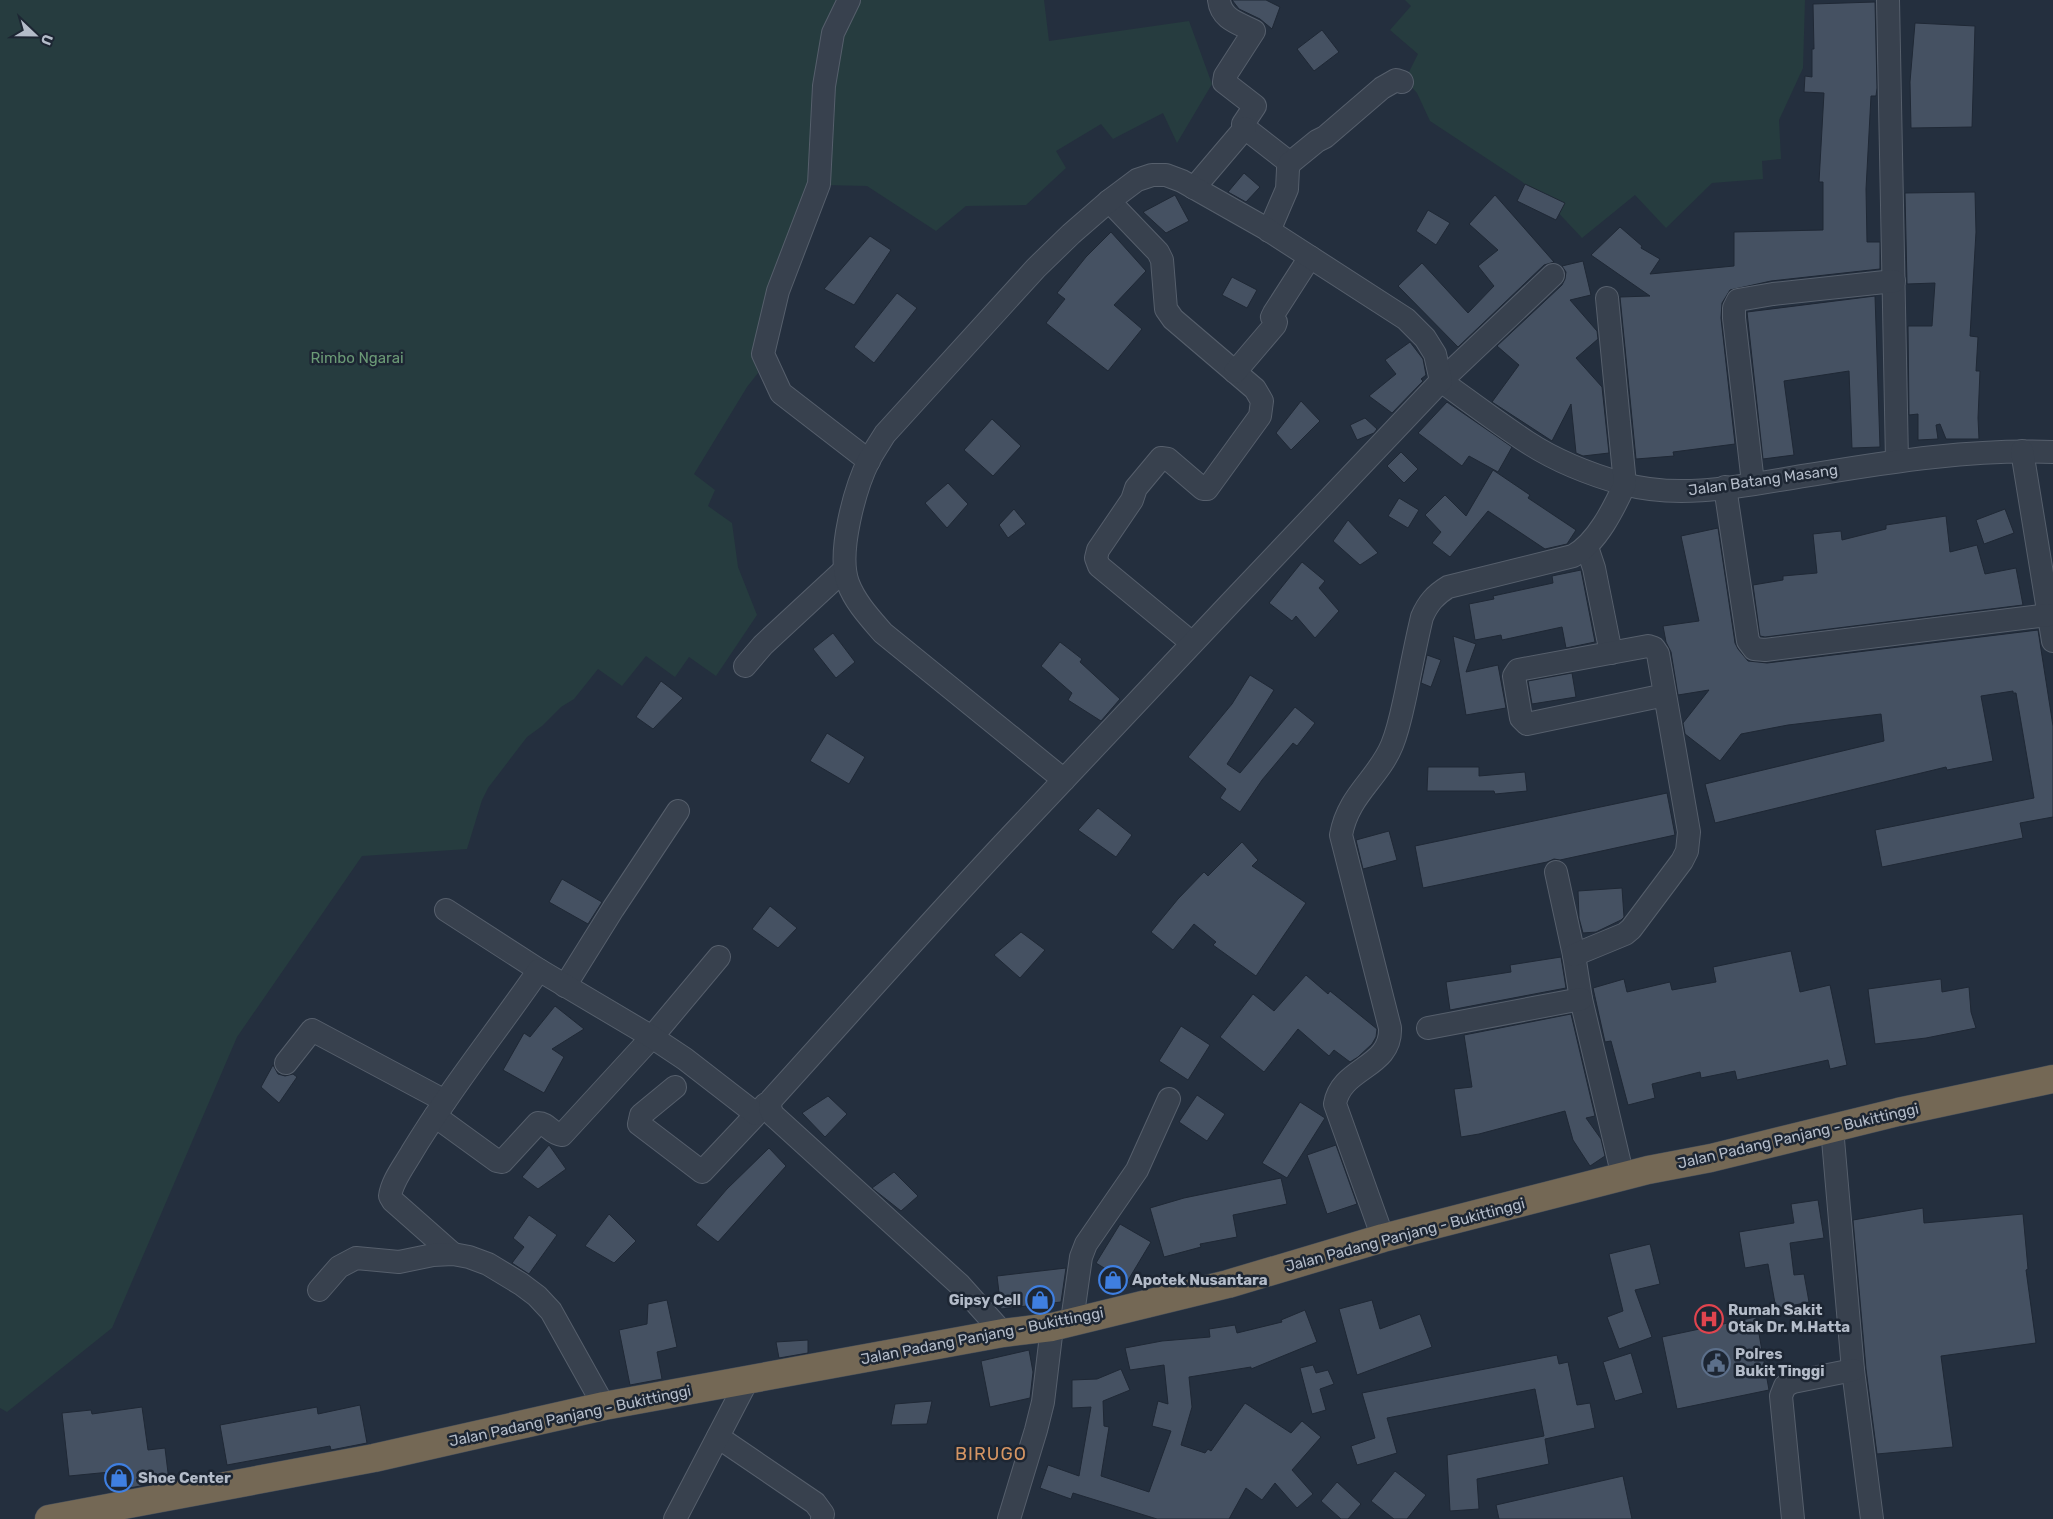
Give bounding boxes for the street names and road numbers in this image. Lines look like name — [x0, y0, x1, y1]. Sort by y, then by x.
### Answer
street label: Jalan Batang Masang — [1687, 461, 1839, 499]
street label: Jalan Padang Panjang - Bukittinggi — [1676, 1099, 1920, 1173]
street label: Jalan Padang Panjang - Bukittinggi — [1283, 1194, 1527, 1276]
street label: Jalan Padang Panjang - Bukittinggi — [859, 1304, 1105, 1368]
street label: Jalan Padang Panjang - Bukittinggi — [447, 1382, 693, 1450]

